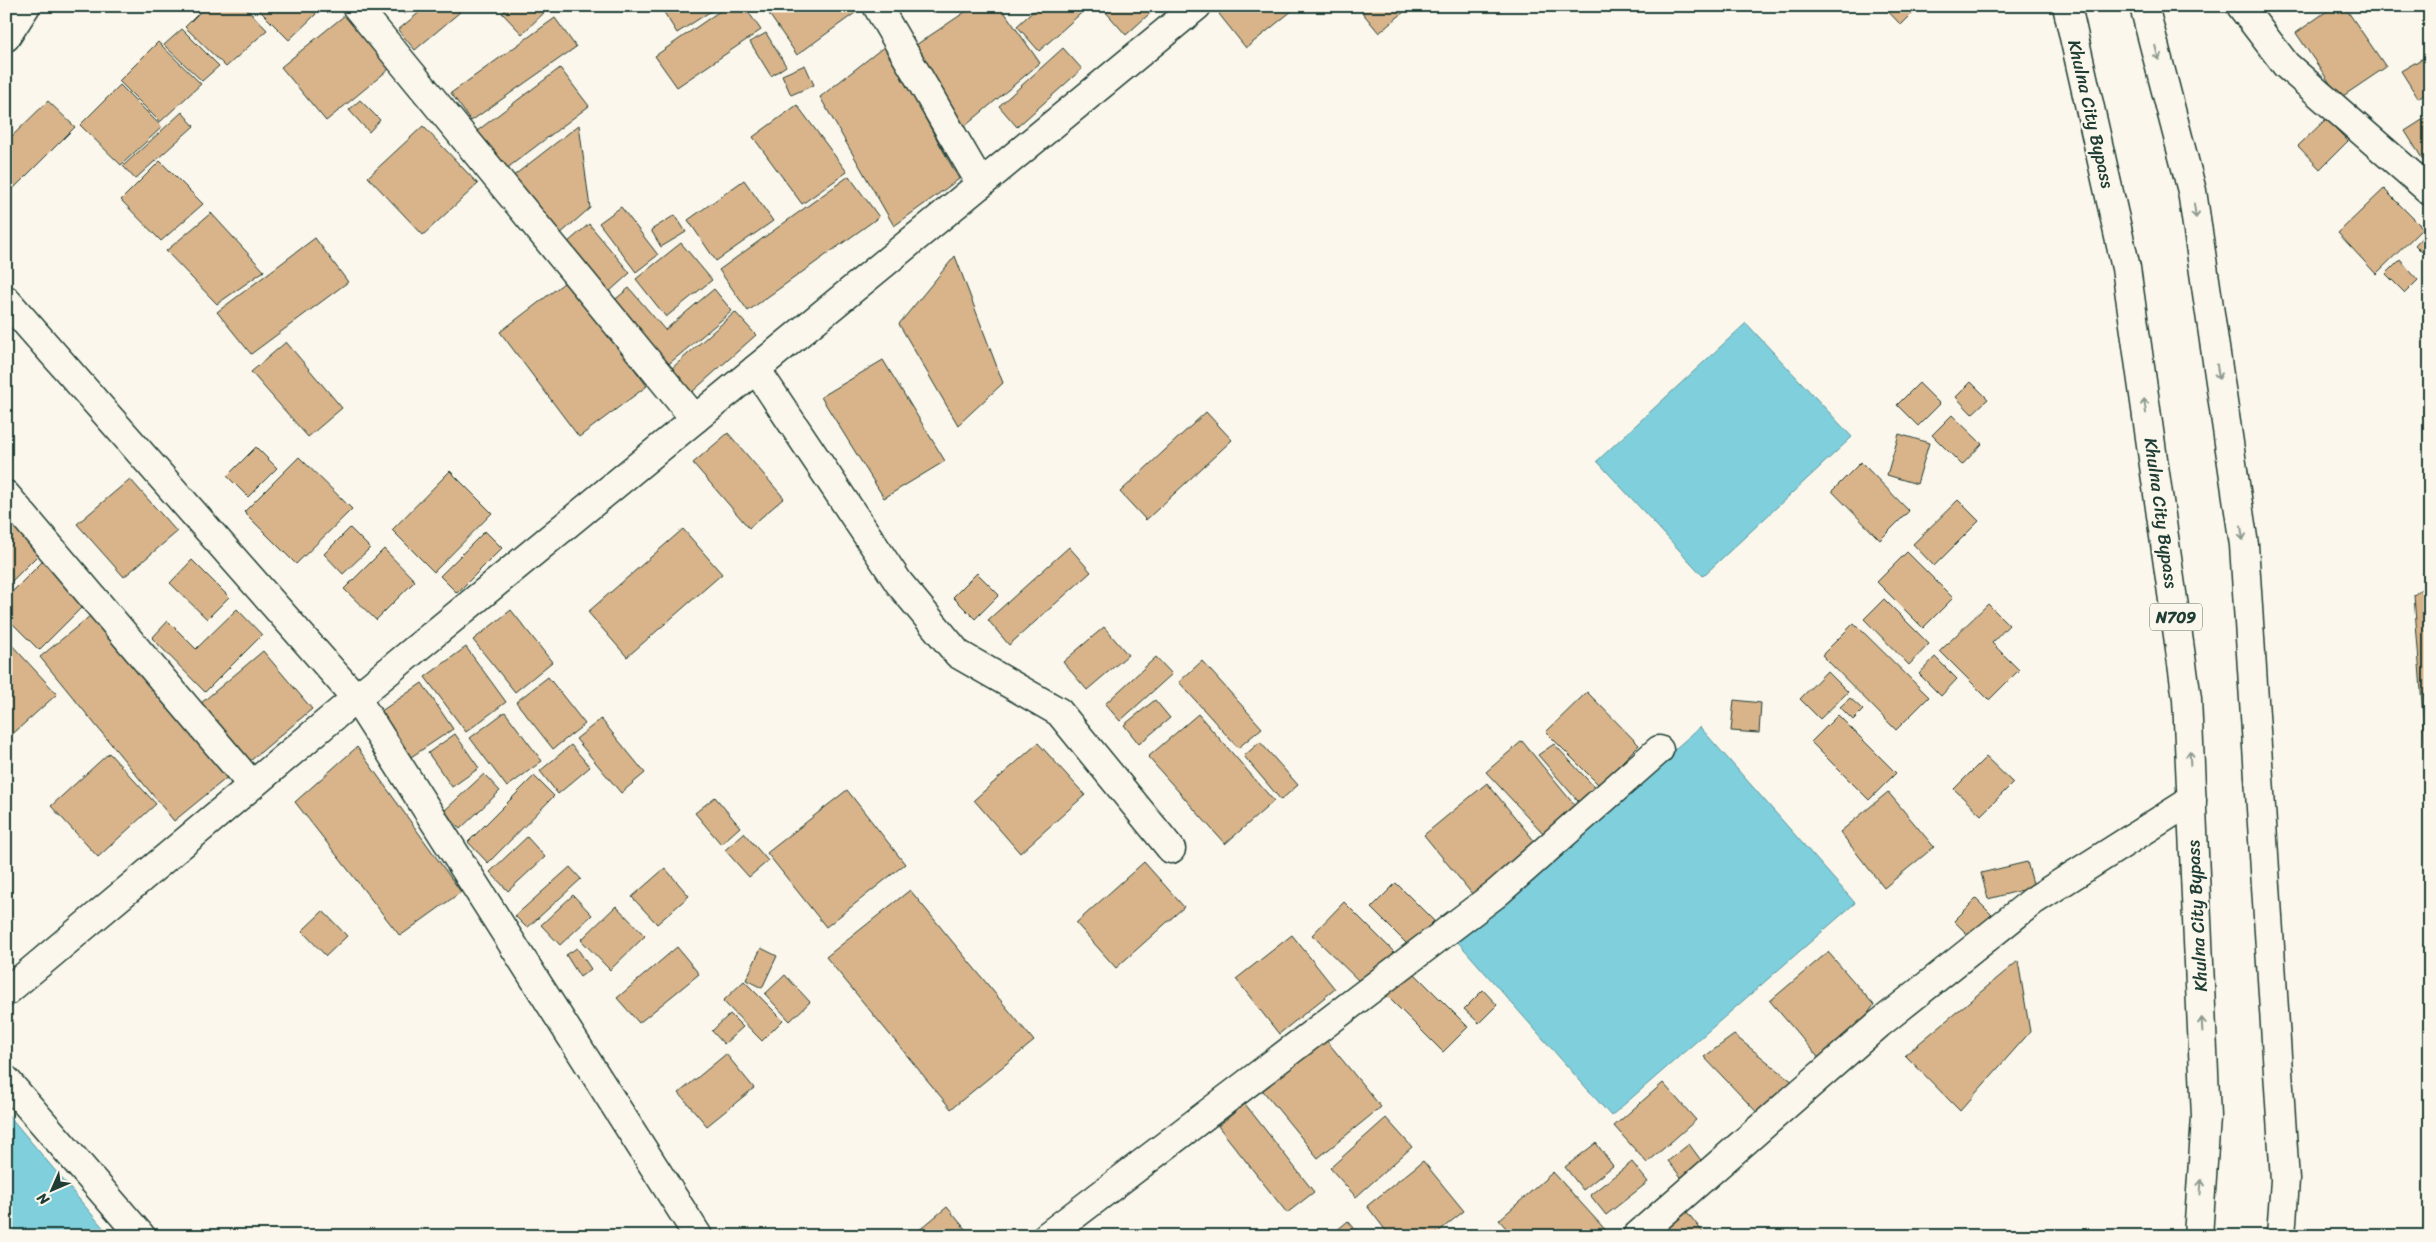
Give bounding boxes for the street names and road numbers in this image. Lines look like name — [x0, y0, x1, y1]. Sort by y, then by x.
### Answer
street label: Khulna City Bypass — [2058, 37, 2124, 192]
street label: Khulna City Bypass — [2135, 436, 2187, 591]
road number: N709 — [2150, 604, 2202, 630]
street label: Khulna City Bypass — [2177, 839, 2217, 993]

